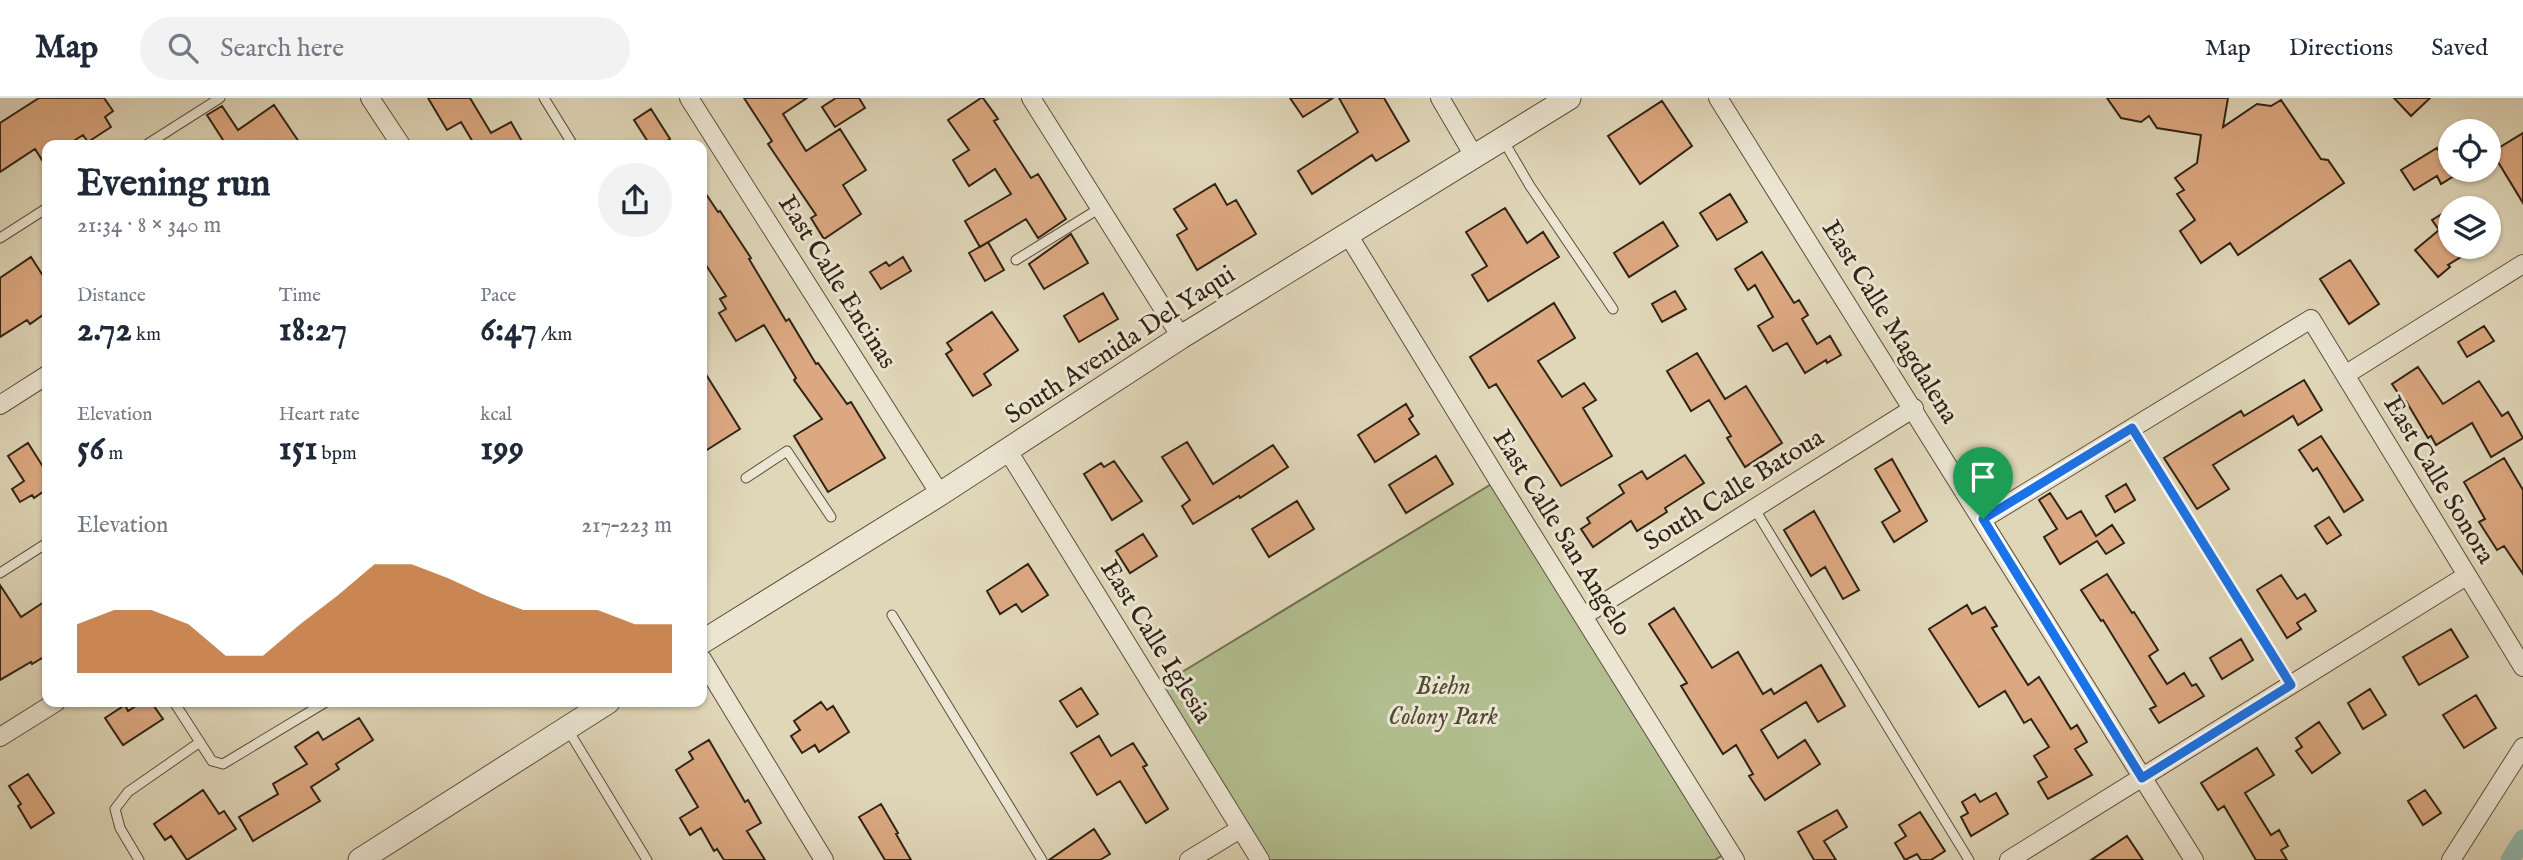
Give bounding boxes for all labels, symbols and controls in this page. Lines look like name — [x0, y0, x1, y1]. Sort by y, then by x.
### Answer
search box — [140, 17, 630, 80]
text: Map — [35, 27, 98, 69]
icon: search — [164, 29, 202, 67]
text: Search here — [220, 32, 344, 65]
text: Map — [2205, 33, 2251, 64]
text: Directions — [2289, 33, 2393, 64]
text: Saved — [2431, 33, 2488, 64]
map controls — [2438, 119, 2501, 259]
button: locate — [2438, 119, 2501, 182]
text: Evening run — [77, 161, 271, 209]
button: share — [598, 163, 672, 237]
street label: East Calle Encinas — [770, 189, 904, 375]
button: layers — [2438, 196, 2501, 259]
text: 21:34 · 8 × 340 m — [77, 211, 221, 240]
street label: East Calle Magdalena — [1814, 214, 1966, 430]
street label: South Avenida Del Yaqui — [999, 258, 1241, 432]
text: Distance — [77, 284, 146, 308]
text: Time — [279, 284, 321, 308]
text: Pace — [480, 284, 516, 308]
text: 2.72 — [77, 308, 132, 353]
text: 18:27 — [279, 308, 347, 353]
text: 6:47 — [480, 308, 537, 353]
text: km — [132, 323, 161, 347]
text: /km — [537, 323, 572, 347]
street label: East Calle Sonora — [2376, 390, 2503, 571]
text: Elevation — [77, 403, 152, 427]
text: Heart rate — [279, 403, 360, 427]
text: kcal — [480, 403, 512, 427]
street label: South Calle Batoua — [1638, 421, 1831, 559]
street label: East Calle San Angelo — [1485, 424, 1639, 642]
text: 56 — [77, 427, 104, 472]
text: 151 — [279, 427, 317, 472]
text: 199 — [480, 427, 524, 472]
text: m — [104, 442, 123, 466]
text: bpm — [317, 442, 357, 466]
pin — [1953, 447, 2013, 519]
icon: arrive — [1964, 458, 2002, 496]
text: Elevation — [77, 511, 168, 540]
text: 217–223 m — [581, 511, 672, 540]
street label: East Calle Iglesia — [1093, 554, 1220, 730]
park label: Biehn Colony Park — [1388, 670, 1499, 733]

